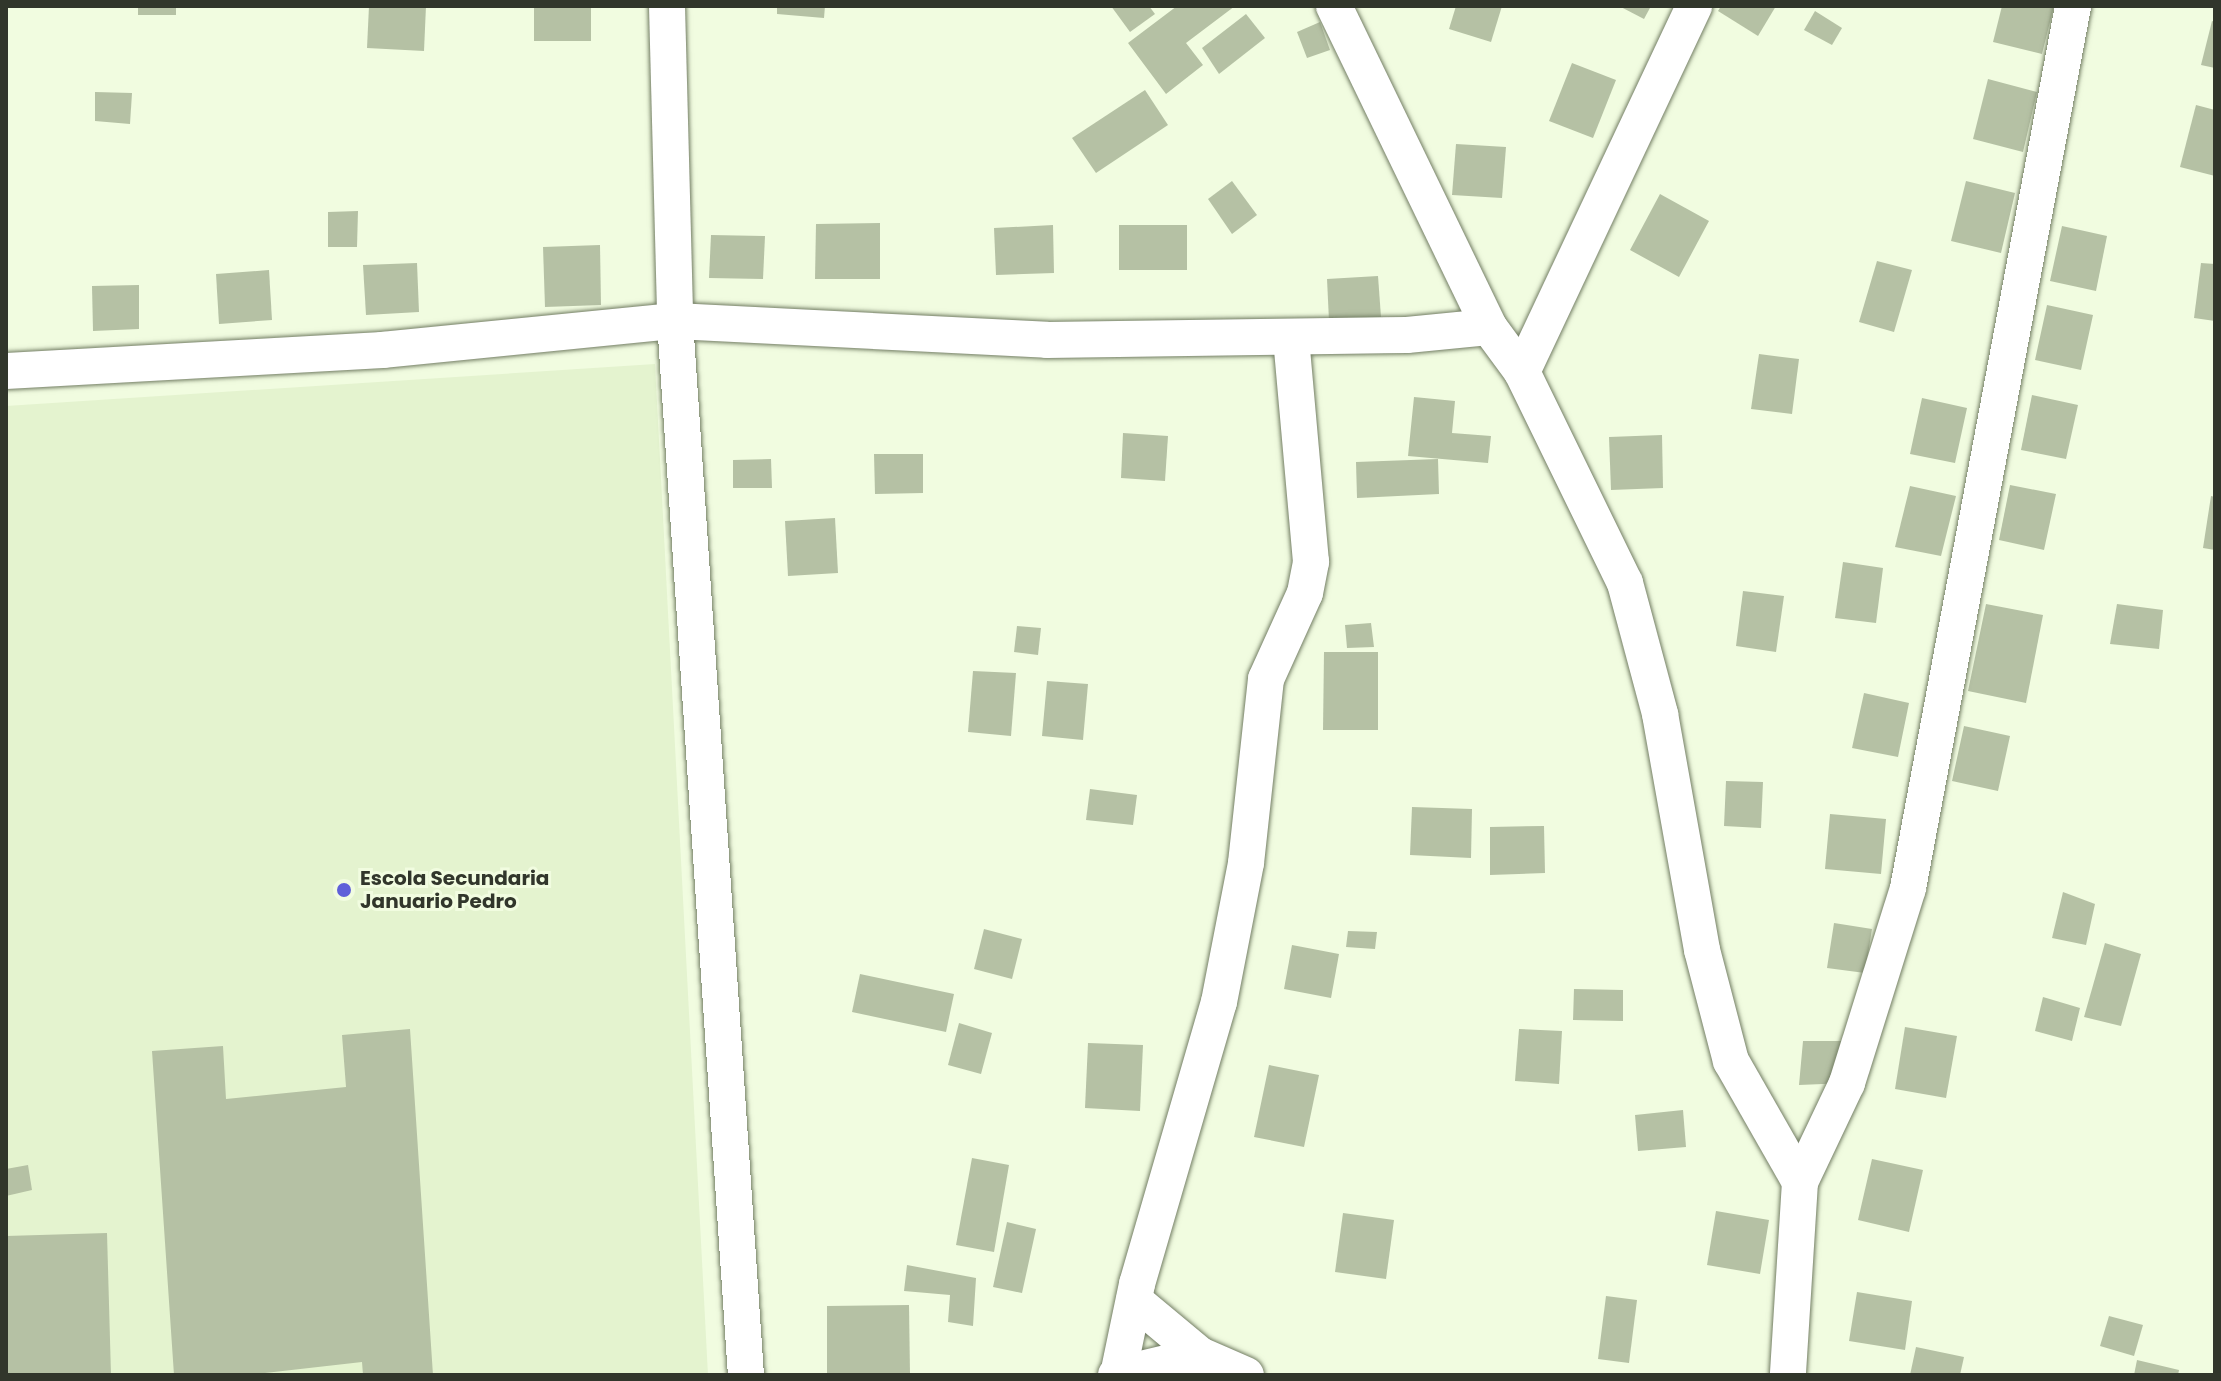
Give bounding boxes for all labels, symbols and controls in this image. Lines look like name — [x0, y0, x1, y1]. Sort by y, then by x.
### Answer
place label: Escola Secundaria Januario Pedro — [360, 866, 549, 913]
marker: Escola Secundaria Januario Pedro — [335, 881, 353, 899]

